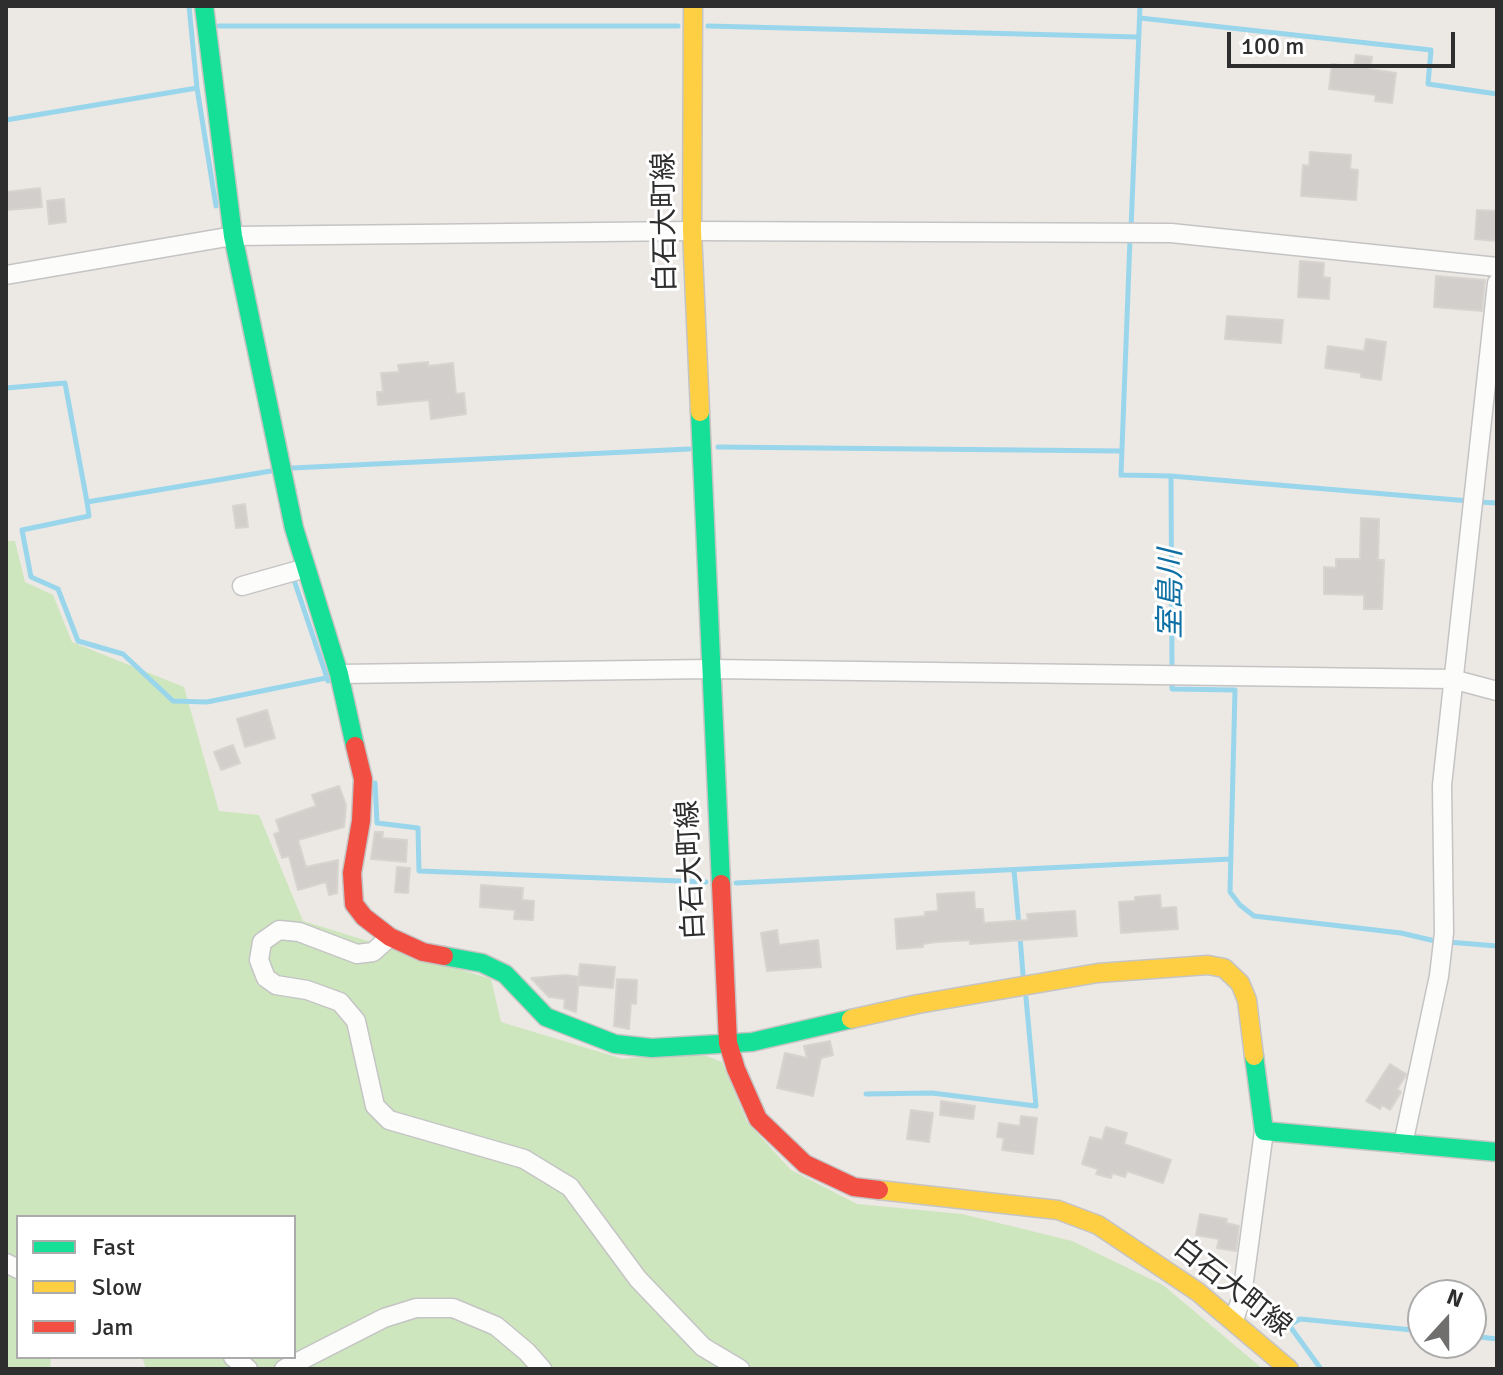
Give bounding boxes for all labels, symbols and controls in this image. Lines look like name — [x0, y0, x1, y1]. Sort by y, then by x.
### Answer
scale bar — [1231, 16, 1459, 66]
text: 100 m — [1241, 31, 1304, 61]
street label: 白石大町線 — [648, 152, 684, 292]
water label: 室島川 — [1154, 549, 1190, 639]
street label: 白石大町線 — [672, 799, 712, 941]
legend — [16, 1215, 296, 1359]
text: Fast — [92, 1232, 135, 1262]
street label: 白石大町線 — [1166, 1232, 1298, 1344]
text: Slow — [92, 1272, 142, 1302]
north arrow — [1407, 1279, 1487, 1359]
text: N — [1443, 1283, 1467, 1313]
text: Jam — [92, 1312, 133, 1342]

